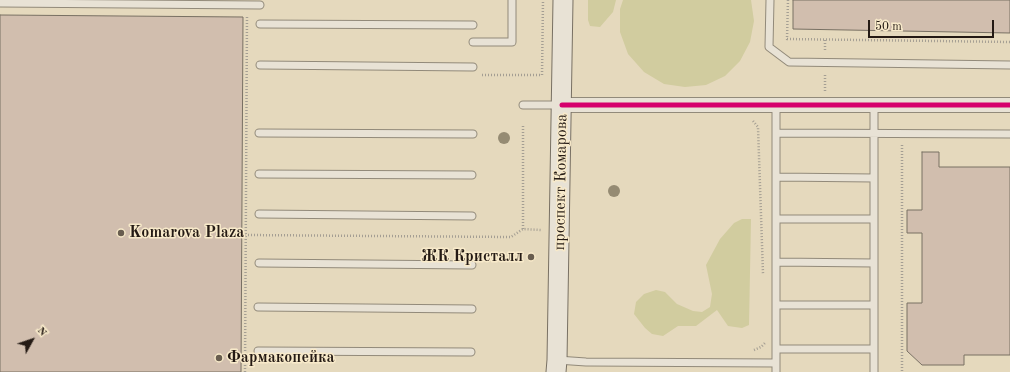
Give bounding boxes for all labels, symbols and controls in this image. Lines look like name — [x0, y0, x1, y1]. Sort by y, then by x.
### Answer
scale bar — [870, 12, 996, 38]
text: 50 m — [875, 21, 902, 33]
street label: проспект Комарова — [550, 114, 572, 250]
place label: Komarova Plaza — [129, 223, 244, 243]
marker: Komarova Plaza — [116, 228, 126, 238]
place label: ЖК Кристалл — [421, 247, 523, 267]
marker: ЖК Кристалл — [526, 252, 536, 262]
north arrow — [12, 320, 52, 360]
text: N — [35, 325, 48, 339]
place label: Фармакопейка — [227, 348, 335, 368]
marker: Фармакопейка — [214, 353, 224, 363]

